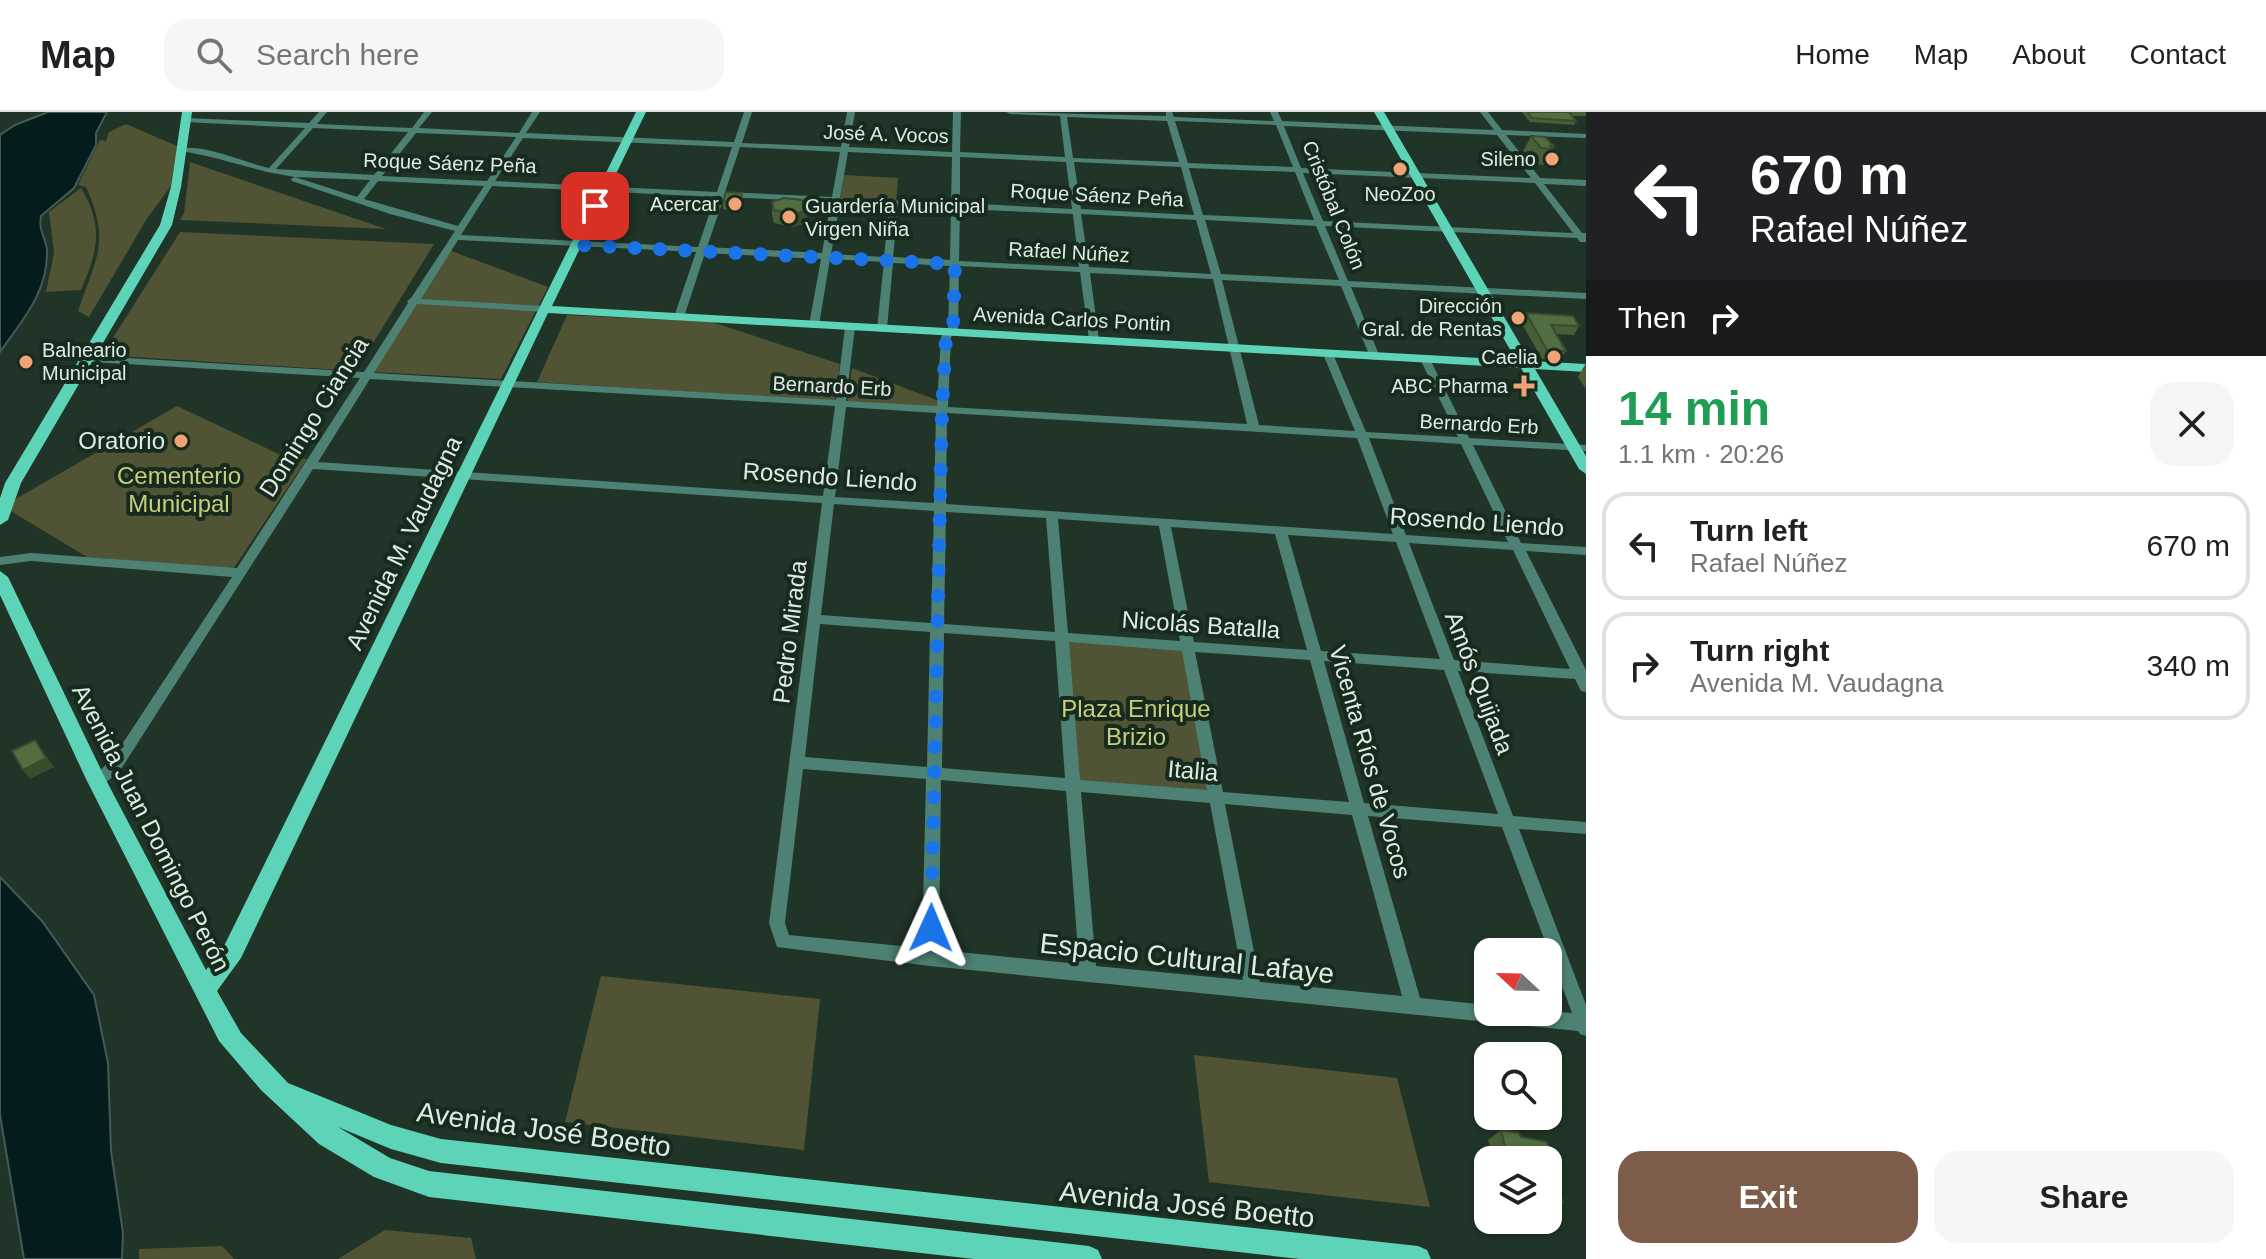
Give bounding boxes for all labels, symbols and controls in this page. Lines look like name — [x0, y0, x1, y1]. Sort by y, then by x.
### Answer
search box — [164, 19, 724, 91]
icon: search — [192, 33, 236, 77]
text: Map — [40, 34, 116, 76]
text: Search here — [256, 38, 419, 71]
text: Home — [1795, 39, 1870, 70]
text: Map — [1914, 39, 1968, 70]
text: About — [2012, 39, 2086, 70]
text: Contact — [2130, 39, 2226, 70]
street label: José A. Vocos — [823, 121, 949, 147]
street label: Cristóbal Colón — [1298, 137, 1370, 273]
text: 670 m — [1750, 143, 1909, 206]
icon: left — [1618, 144, 1722, 248]
place label: Sileno — [1480, 148, 1536, 170]
street label: Roque Sáenz Peña — [363, 149, 538, 177]
marker: Sileno — [1543, 150, 1561, 168]
marker: NeoZoo — [1391, 160, 1409, 178]
pin — [561, 172, 629, 240]
street label: Roque Sáenz Peña — [1010, 179, 1185, 211]
place label: NeoZoo — [1364, 183, 1436, 205]
icon: arrive — [573, 184, 617, 228]
place label: Acercar — [650, 193, 719, 215]
marker: Acercar — [726, 195, 744, 213]
place label: Guardería Municipal Virgen Niña — [805, 195, 985, 240]
marker: Guardería Municipal Virgen Niña — [780, 208, 798, 226]
text: Rafael Núñez — [1750, 209, 1968, 250]
street label: Rafael Núñez — [1008, 238, 1130, 266]
place label: Dirección Gral. de Rentas — [1362, 295, 1502, 340]
icon: right — [1702, 296, 1746, 340]
text: Then — [1618, 301, 1686, 334]
street label: Avenida Carlos Pontin — [973, 303, 1171, 335]
marker: Dirección Gral. de Rentas — [1509, 309, 1527, 327]
street label: Domingo Ciancia — [254, 332, 374, 501]
place label: Balneario Municipal — [42, 339, 127, 384]
place label: Caelia — [1481, 346, 1539, 368]
marker: Caelia — [1545, 348, 1563, 366]
marker: Balneario Municipal — [17, 353, 35, 371]
street label: Bernardo Erb — [772, 372, 892, 400]
place label: ABC Pharma — [1391, 375, 1509, 397]
marker: ABC Pharma — [1515, 377, 1533, 395]
text: 14 min — [1618, 382, 1770, 435]
button: close — [2150, 382, 2234, 466]
street label: Bernardo Erb — [1419, 410, 1539, 438]
place label: Oratorio — [78, 427, 165, 454]
street label: Avenida M. Vaudagna — [340, 431, 467, 654]
marker: Oratorio — [172, 432, 190, 450]
text: 1.1 km · 20:26 — [1618, 439, 1784, 469]
street label: Rosendo Liendo — [742, 457, 918, 496]
park label: Cementerio Municipal — [117, 462, 241, 517]
street label: Rosendo Liendo — [1389, 502, 1565, 541]
text: Turn left — [1690, 514, 1808, 547]
icon: left — [1622, 524, 1666, 568]
text: 670 m — [2147, 529, 2230, 562]
text: Rafael Núñez — [1690, 548, 1848, 578]
street label: Pedro Mirada — [767, 558, 812, 705]
street label: Nicolás Batalla — [1121, 605, 1282, 644]
street label: Amós Quijada — [1440, 608, 1519, 759]
text: Turn right — [1690, 634, 1829, 667]
street label: Vicenta Ríos de Vocos — [1324, 642, 1417, 881]
icon: right — [1622, 644, 1666, 688]
text: 340 m — [2147, 649, 2230, 682]
text: Avenida M. Vaudagna — [1690, 668, 1943, 698]
street label: Avenida Juan Domingo Perón — [67, 680, 236, 976]
park label: Plaza Enrique Brizio — [1061, 695, 1211, 750]
street label: Italia — [1167, 755, 1220, 786]
position arrow — [889, 886, 973, 970]
street label: Espacio Cultural Lafaye — [1038, 928, 1336, 989]
north arrow — [1474, 938, 1562, 1026]
map controls — [1474, 938, 1562, 1234]
button: search — [1474, 1042, 1562, 1130]
street label: Avenida José Boetto — [415, 1096, 673, 1163]
button: layers — [1474, 1146, 1562, 1234]
button: Exit — [1618, 1151, 1918, 1243]
button: Share — [1934, 1151, 2234, 1243]
street label: Avenida José Boetto — [1058, 1176, 1316, 1233]

